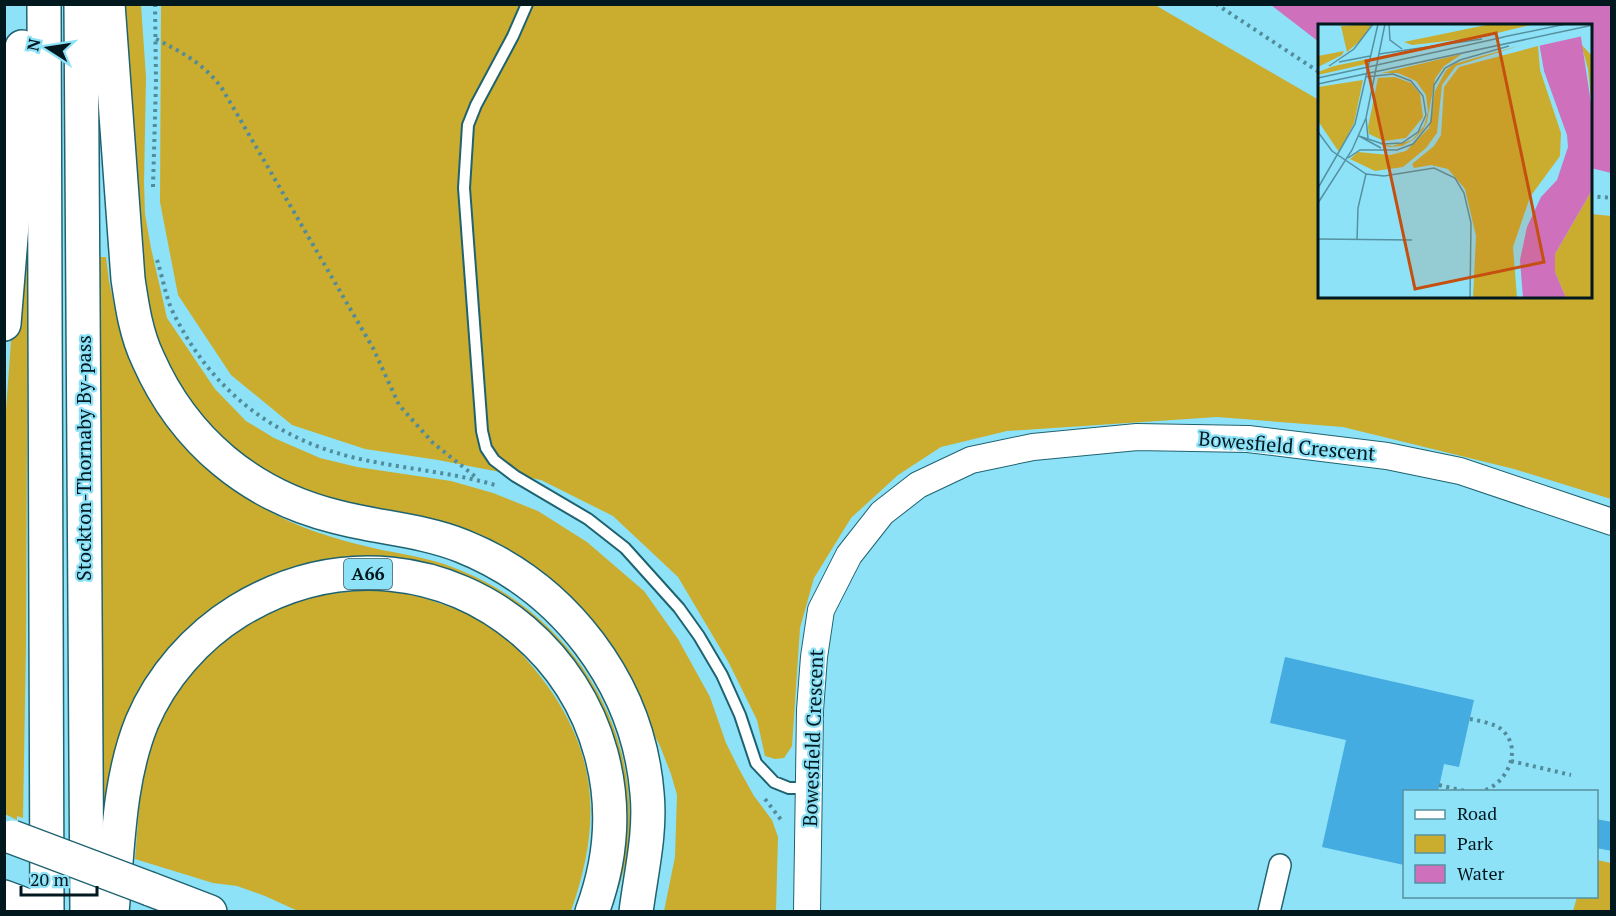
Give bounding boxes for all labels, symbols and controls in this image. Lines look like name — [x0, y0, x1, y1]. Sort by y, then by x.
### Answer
north arrow — [18, 18, 78, 78]
inset map — [1318, 24, 1592, 298]
text: N — [21, 37, 45, 53]
street label: Stockton-Thornaby By-pass — [70, 335, 97, 581]
street label: Bowesfield Crescent — [1197, 424, 1377, 467]
road number: A66 — [344, 559, 392, 589]
street label: Bowesfield Crescent — [796, 648, 829, 827]
legend — [1403, 790, 1598, 898]
text: Road — [1457, 801, 1497, 825]
text: Park — [1457, 831, 1494, 855]
scale bar — [21, 859, 98, 897]
text: Water — [1457, 861, 1504, 885]
text: 20 m — [30, 867, 70, 891]

